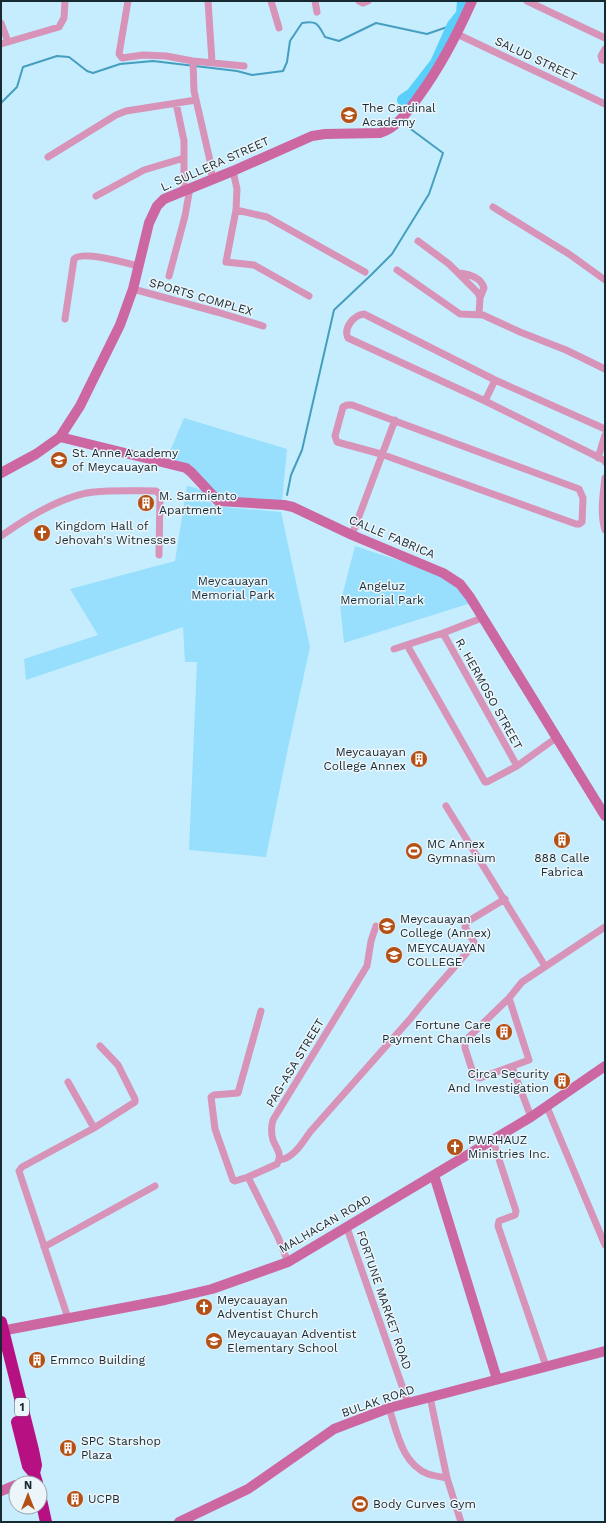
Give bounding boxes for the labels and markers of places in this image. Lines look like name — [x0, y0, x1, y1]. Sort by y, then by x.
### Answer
place label: The Cardinal Academy — [362, 101, 436, 129]
school or university icon: The Cardinal Academy — [339, 105, 359, 125]
place label: St. Anne Academy of Meycauayan — [72, 446, 179, 474]
school or university icon: St. Anne Academy of Meycauayan — [49, 450, 69, 470]
place label: M. Sarmiento Apartment — [159, 489, 237, 517]
building icon: M. Sarmiento Apartment — [136, 493, 156, 513]
place label: Kingdom Hall of Jehovah's Witnesses — [55, 519, 176, 547]
church icon: Kingdom Hall of Jehovah's Witnesses — [32, 523, 52, 543]
place label: Meycauayan College Annex — [324, 745, 406, 773]
building icon: Meycauayan College Annex — [409, 749, 429, 769]
building icon: 888 Calle Fabrica — [552, 830, 572, 850]
place label: MC Annex Gymnasium — [427, 837, 496, 865]
sports icon: MC Annex Gymnasium — [404, 841, 424, 861]
place label: 888 Calle Fabrica — [534, 851, 590, 879]
place label: Meycauayan College (Annex) — [400, 912, 491, 940]
school or university icon: Meycauayan College (Annex) — [377, 916, 397, 936]
place label: MEYCAUAYAN COLLEGE — [407, 941, 486, 969]
school or university icon: MEYCAUAYAN COLLEGE — [384, 945, 404, 965]
place label: Fortune Care Payment Channels — [382, 1018, 491, 1046]
building icon: Fortune Care Payment Channels — [494, 1022, 514, 1042]
place label: Circa Security And Investigation — [448, 1067, 550, 1095]
building icon: Circa Security And Investigation — [552, 1071, 572, 1091]
place label: PWRHAUZ Ministries Inc. — [468, 1133, 550, 1161]
church icon: PWRHAUZ Ministries Inc. — [445, 1137, 465, 1157]
place label: Meycauayan Adventist Church — [217, 1293, 318, 1321]
church icon: Meycauayan Adventist Church — [194, 1297, 214, 1317]
place label: Meycauayan Adventist Elementary School — [227, 1327, 357, 1355]
school or university icon: Meycauayan Adventist Elementary School — [204, 1331, 224, 1351]
building icon: Emmco Building — [27, 1350, 47, 1370]
place label: Emmco Building — [50, 1353, 146, 1367]
place label: SPC Starshop Plaza — [81, 1434, 161, 1462]
building icon: SPC Starshop Plaza — [58, 1438, 78, 1458]
building icon: UCPB — [65, 1489, 85, 1509]
place label: UCPB — [88, 1492, 120, 1506]
sports icon: Body Curves Gym — [350, 1494, 370, 1514]
place label: Body Curves Gym — [373, 1497, 476, 1511]

